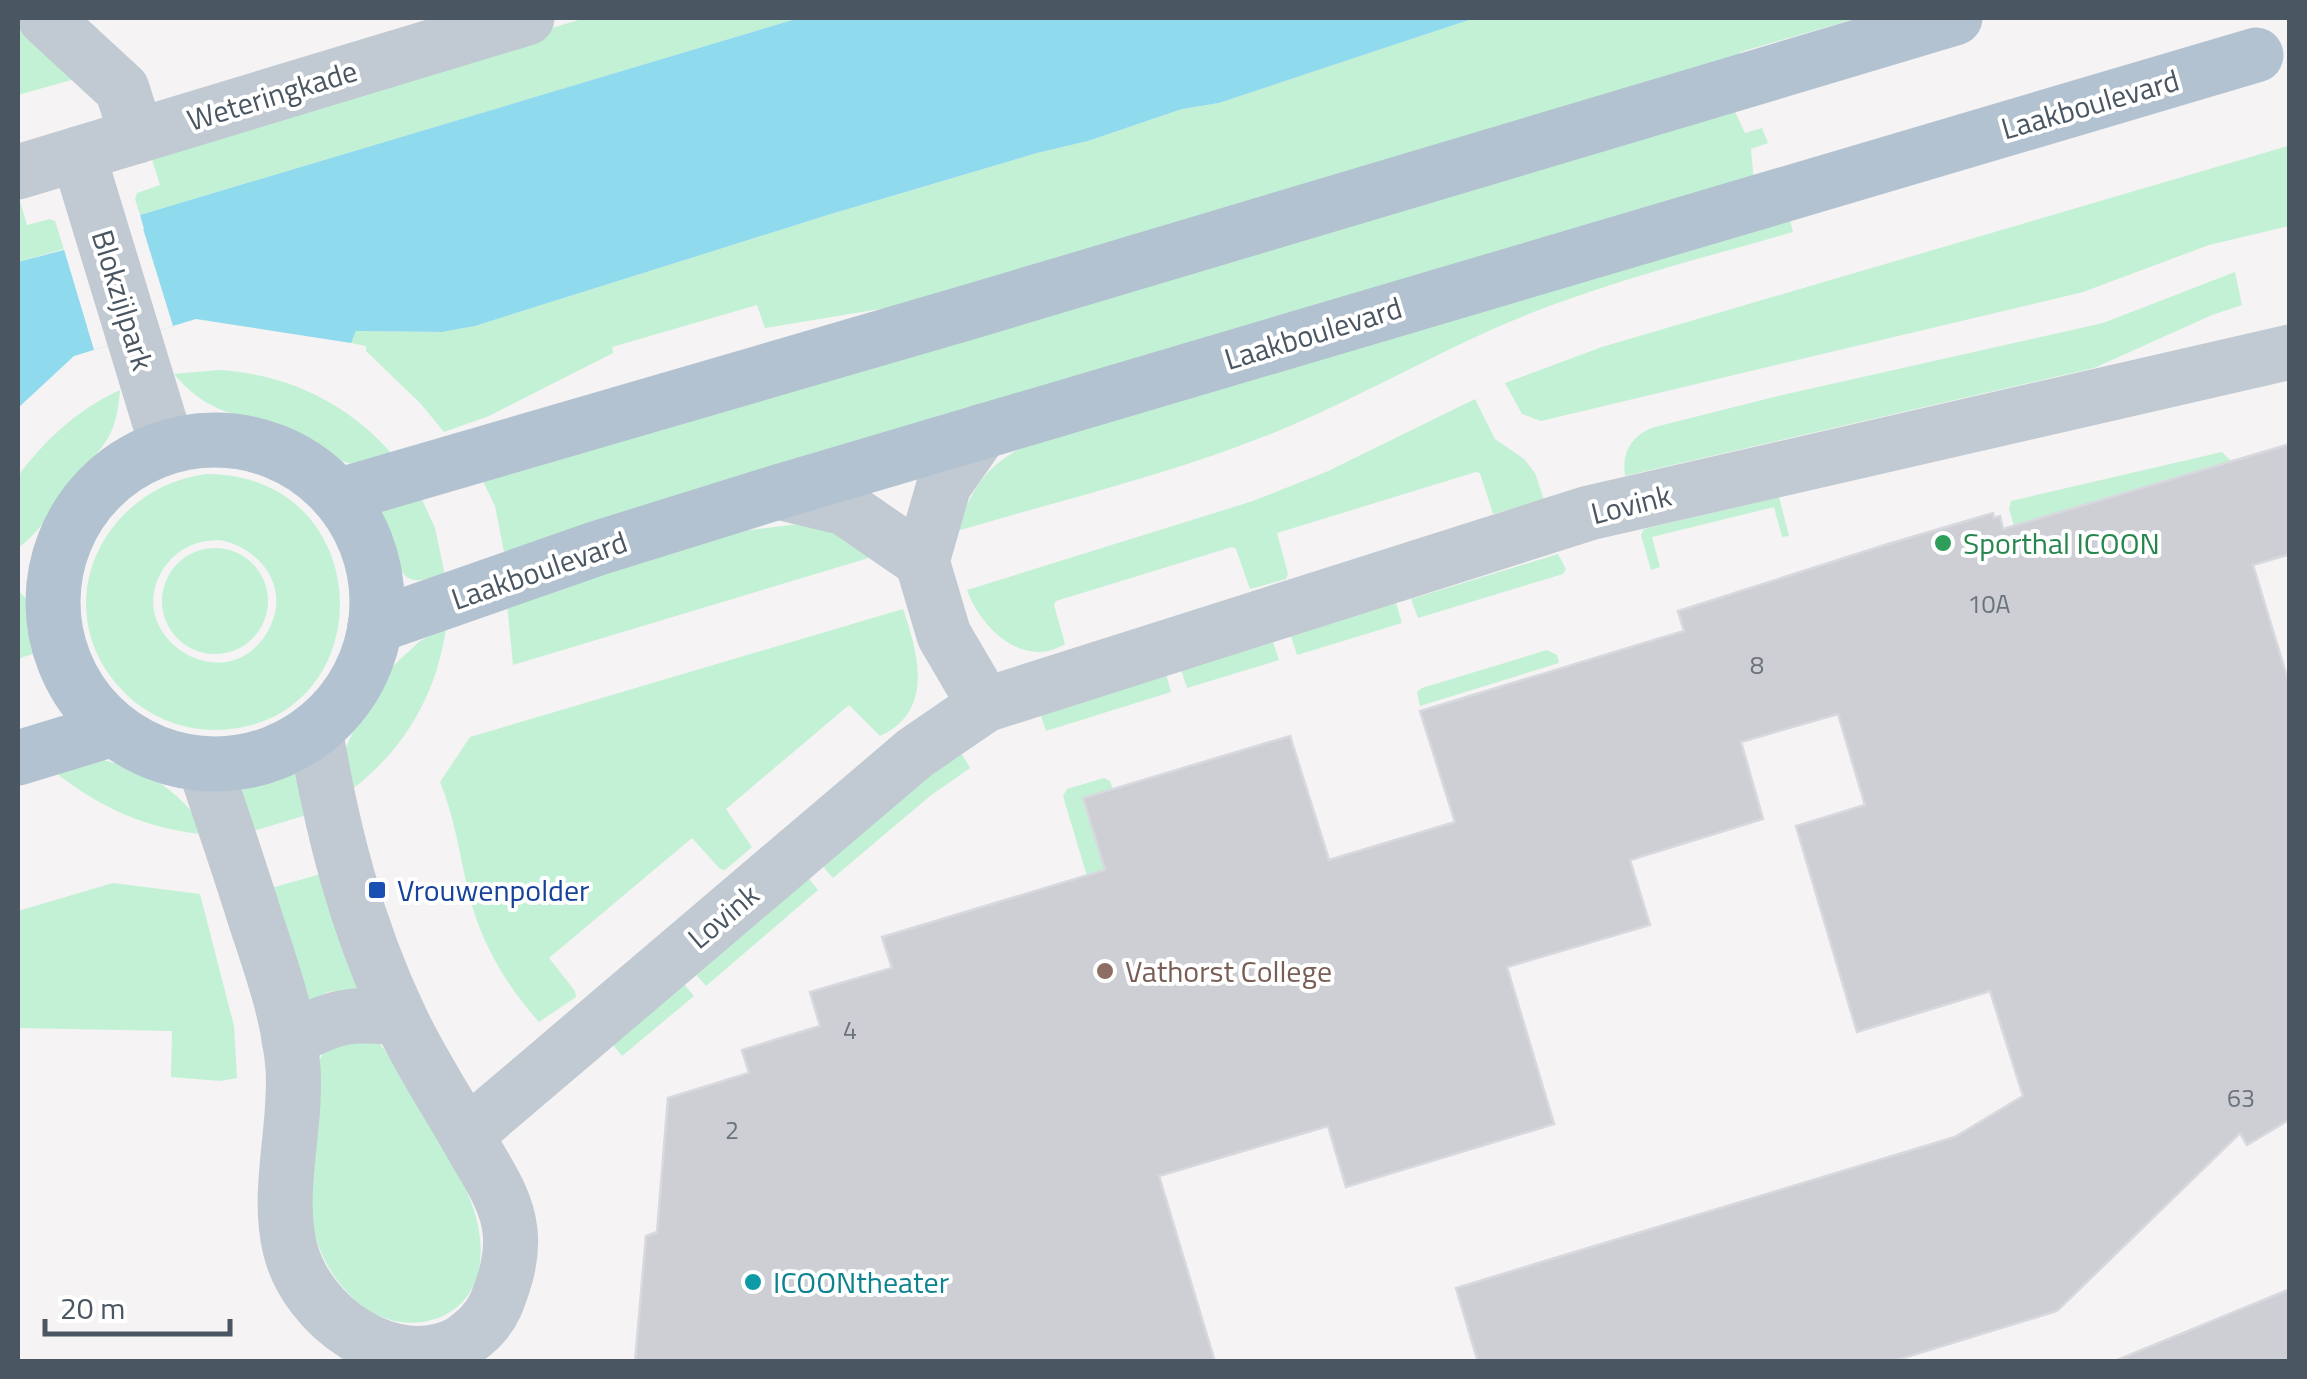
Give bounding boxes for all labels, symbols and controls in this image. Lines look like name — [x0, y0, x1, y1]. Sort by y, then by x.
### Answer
street label: Weteringkade — [181, 47, 363, 143]
street label: Laakboulevard — [1996, 57, 2184, 151]
street label: Blokzijlpark — [80, 224, 166, 376]
street label: Laakboulevard — [1219, 284, 1407, 382]
street label: Lovink — [1586, 472, 1676, 536]
street label: Laakboulevard — [445, 518, 633, 622]
place label: Sporthal ICOON — [1963, 520, 2160, 566]
marker: Sporthal ICOON — [1932, 532, 1954, 554]
house number: 10A — [1968, 585, 2011, 623]
house number: 8 — [1750, 646, 1764, 684]
place label: Vrouwenpolder — [397, 867, 589, 913]
street label: Lovink — [677, 872, 769, 960]
marker: Vrouwenpolder — [366, 879, 388, 901]
place label: Vathorst College — [1125, 948, 1332, 994]
marker: Vathorst College — [1094, 960, 1116, 982]
house number: 4 — [843, 1011, 857, 1049]
house number: 63 — [2227, 1079, 2255, 1117]
house number: 2 — [725, 1111, 739, 1149]
place label: ICOONtheater — [773, 1259, 949, 1305]
marker: ICOONtheater — [742, 1271, 764, 1293]
scale bar — [45, 1274, 230, 1336]
text: 20 m — [60, 1285, 125, 1331]

